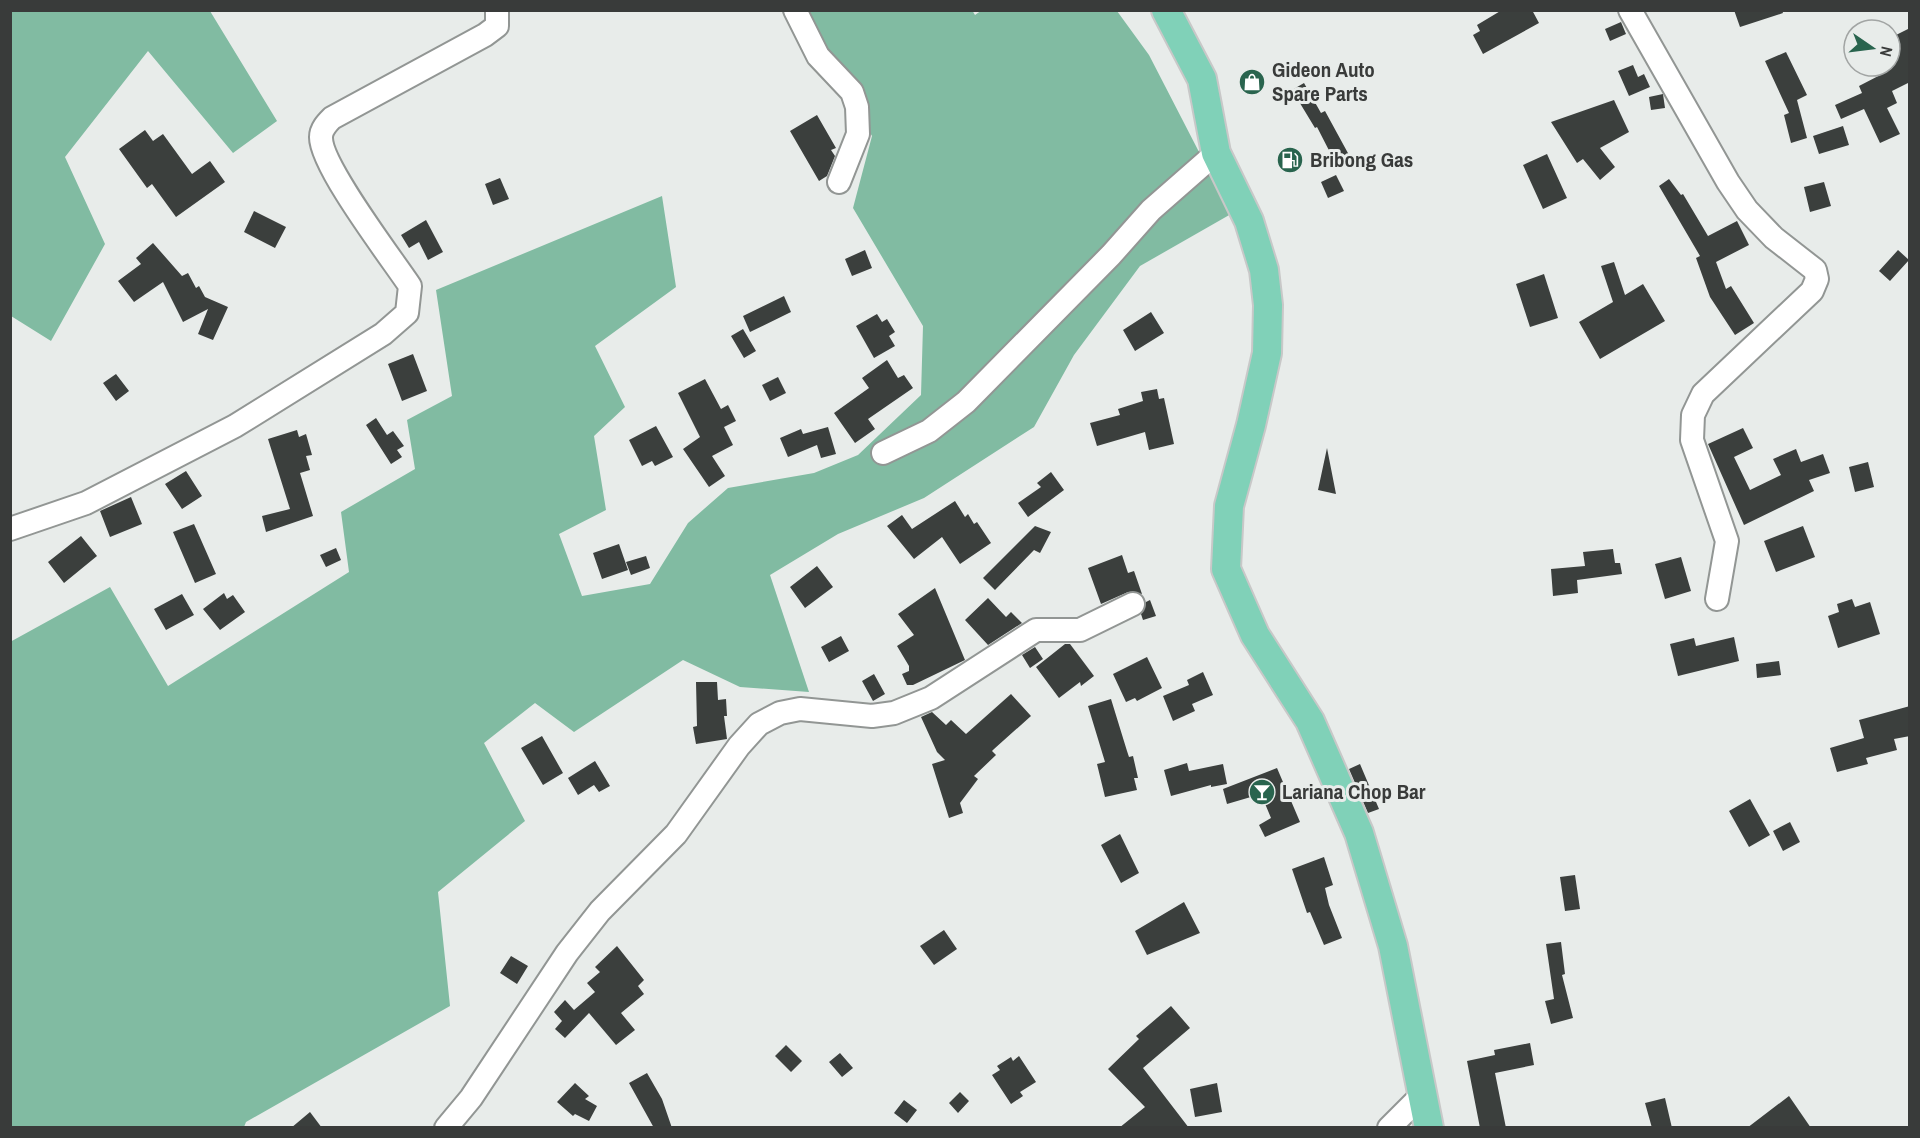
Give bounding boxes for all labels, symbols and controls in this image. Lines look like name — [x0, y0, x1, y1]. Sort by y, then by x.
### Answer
north arrow — [1842, 18, 1902, 78]
text: N — [1875, 44, 1898, 59]
place label: Gideon Auto Spare Parts — [1272, 55, 1375, 108]
shop icon: Gideon Auto Spare Parts — [1237, 67, 1267, 97]
fuel station icon: Bribong Gas — [1275, 145, 1305, 175]
place label: Bribong Gas — [1310, 145, 1413, 174]
bar icon: Lariana Chop Bar — [1247, 777, 1277, 807]
place label: Lariana Chop Bar — [1282, 777, 1426, 806]

